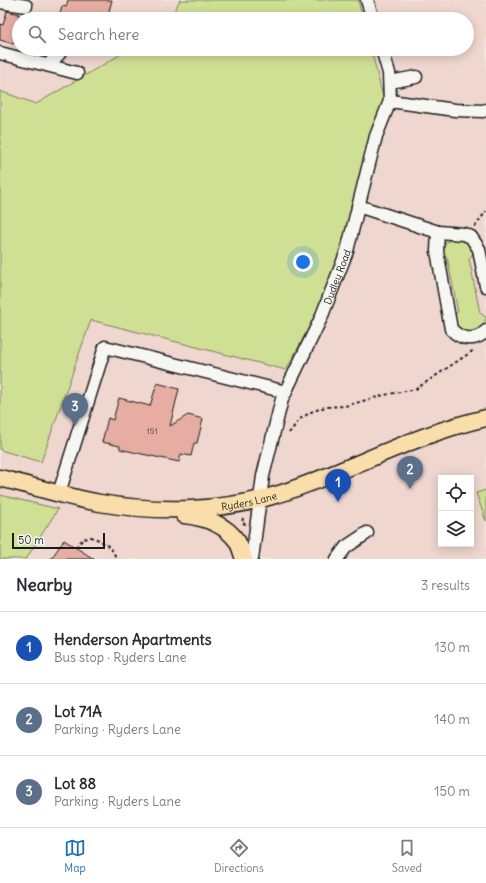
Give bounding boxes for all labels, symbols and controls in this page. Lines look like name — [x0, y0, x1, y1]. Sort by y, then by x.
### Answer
search box — [12, 12, 474, 56]
icon: search — [26, 23, 48, 45]
text: Search here — [58, 25, 139, 44]
street label: Dudley Road — [321, 248, 354, 306]
your location — [293, 252, 313, 272]
pin: 3 — [62, 393, 88, 426]
house number: 151 — [147, 426, 157, 436]
pin: 2 — [397, 456, 423, 489]
pin: 1 — [325, 469, 351, 502]
map controls — [438, 475, 474, 547]
button: locate — [438, 475, 474, 511]
street label: Ryders Lane — [220, 489, 278, 513]
button: layers — [438, 511, 474, 547]
scale bar — [12, 531, 105, 550]
text: 50 m — [18, 533, 44, 547]
text: Nearby — [16, 574, 72, 596]
text: 3 results — [421, 577, 470, 594]
text: Henderson Apartments — [54, 630, 212, 649]
text: 1 — [26, 639, 32, 656]
text: 130 m — [434, 639, 470, 656]
text: Bus stop · Ryders Lane — [54, 649, 187, 666]
text: Lot 71A — [54, 702, 102, 721]
text: 2 — [25, 711, 33, 728]
text: 140 m — [434, 711, 470, 728]
text: Parking · Ryders Lane — [54, 721, 181, 738]
text: Lot 88 — [54, 774, 96, 793]
text: 3 — [25, 783, 33, 800]
text: 150 m — [434, 783, 470, 800]
text: Parking · Ryders Lane — [54, 793, 181, 810]
tab: Map — [64, 837, 86, 875]
tab: Directions — [214, 837, 264, 875]
tab: Saved — [392, 837, 422, 875]

